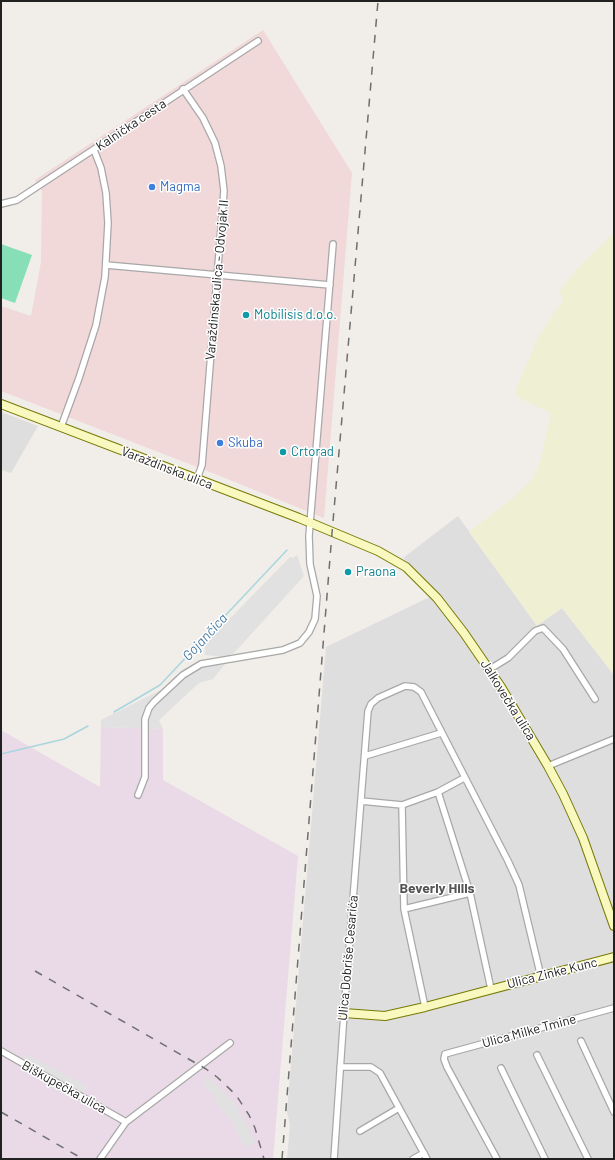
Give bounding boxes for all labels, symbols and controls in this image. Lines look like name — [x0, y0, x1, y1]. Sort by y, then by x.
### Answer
street label: Kalnička cesta — [93, 96, 169, 154]
place label: Magma — [160, 179, 200, 195]
marker: Magma — [147, 182, 157, 192]
street label: Varaždinska ulica - Odvojak II — [202, 199, 232, 361]
place label: Mobilisis d.o.o. — [254, 307, 337, 323]
marker: Mobilisis d.o.o. — [241, 310, 251, 320]
place label: Skuba — [228, 435, 263, 451]
marker: Skuba — [215, 438, 225, 448]
street label: Varaždinska ulica — [119, 443, 215, 493]
place label: Crtorad — [291, 444, 334, 460]
marker: Crtorad — [278, 447, 288, 457]
place label: Praona — [356, 564, 396, 580]
marker: Praona — [343, 567, 353, 577]
water label: Gojančica — [179, 610, 231, 664]
street label: Jalkovečka ulica — [477, 657, 539, 743]
district label: Beverly Hills — [399, 880, 475, 896]
street label: Ulica Dobriše Cesarića — [335, 895, 361, 1021]
street label: Ulica Zinke Kunc — [505, 954, 599, 992]
street label: Ulica Milke Tmine — [480, 1011, 578, 1051]
street label: Biškupečka ulica — [19, 1057, 109, 1117]

